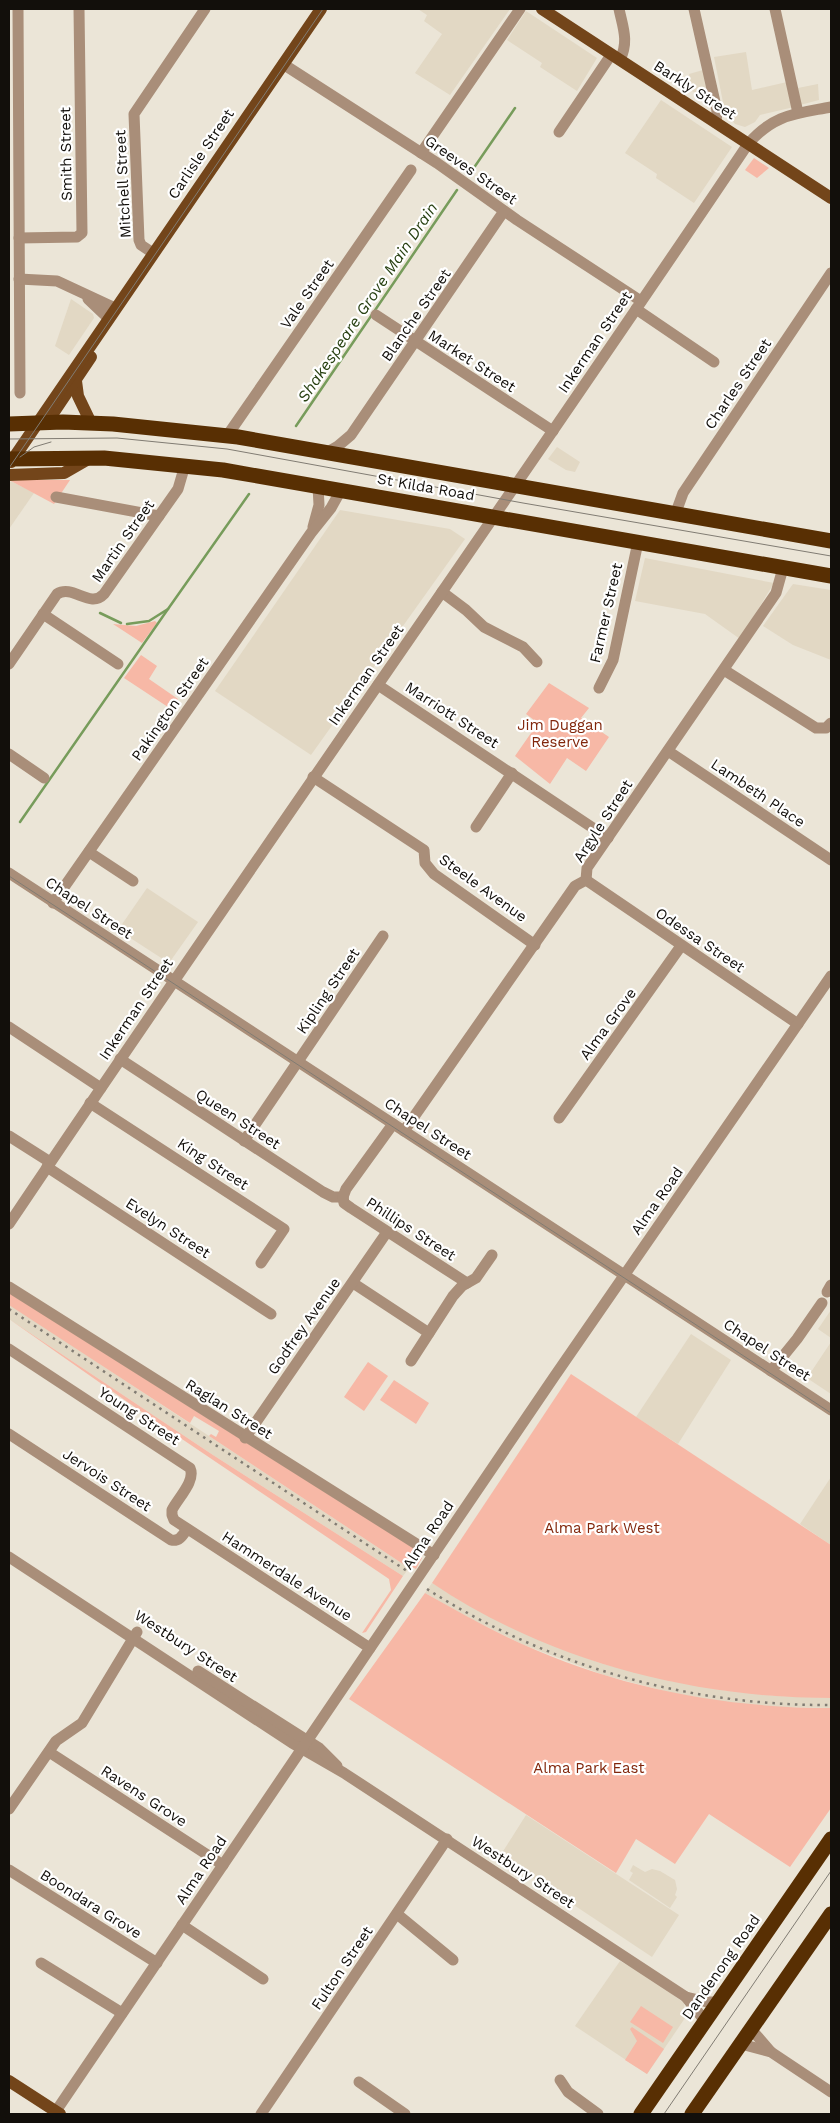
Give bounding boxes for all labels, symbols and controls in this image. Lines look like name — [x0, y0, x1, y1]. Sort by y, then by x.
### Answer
street label: Barkly Street — [650, 57, 740, 124]
street label: Carlisle Street — [164, 105, 238, 203]
street label: Smith Street — [56, 106, 76, 201]
street label: Mitchell Street — [111, 129, 135, 239]
street label: Greeves Street — [421, 132, 521, 209]
water label: Shakespeare Grove Main Drain — [293, 199, 441, 406]
street label: Vale Street — [276, 255, 338, 332]
street label: Blanche Street — [377, 265, 455, 365]
street label: Inkerman Street — [554, 287, 636, 396]
street label: Market Street — [425, 326, 520, 396]
street label: Charles Street — [701, 335, 775, 433]
street label: St Kilda Road — [376, 470, 476, 504]
street label: Martin Street — [88, 496, 159, 586]
street label: Farmer Street — [586, 561, 626, 665]
street label: Inkerman Street — [324, 621, 408, 729]
street label: Pakington Street — [128, 653, 213, 764]
street label: Marriott Street — [402, 678, 503, 752]
park label: Jim Duggan Reserve — [517, 716, 603, 751]
street label: Lambeth Place — [708, 755, 808, 831]
street label: Argyle Street — [570, 776, 637, 866]
street label: Steele Avenue — [436, 850, 530, 926]
street label: Chapel Street — [42, 873, 137, 943]
street label: Odessa Street — [652, 904, 749, 977]
street label: Kipling Street — [293, 944, 364, 1037]
street label: Inkerman Street — [95, 954, 177, 1063]
street label: Alma Grove — [576, 985, 640, 1063]
street label: Queen Street — [192, 1085, 284, 1153]
street label: Chapel Street — [381, 1094, 476, 1164]
street label: King Street — [174, 1134, 253, 1194]
street label: Alma Road — [627, 1164, 687, 1238]
street label: Phillips Street — [363, 1193, 460, 1265]
street label: Evelyn Street — [122, 1194, 214, 1262]
street label: Godfrey Avenue — [264, 1274, 344, 1378]
street label: Chapel Street — [720, 1315, 815, 1385]
street label: Raglan Street — [182, 1375, 276, 1443]
street label: Young Street — [95, 1383, 184, 1449]
street label: Jervois Street — [59, 1445, 155, 1516]
street label: Alma Road — [399, 1497, 457, 1573]
park label: Alma Park West — [544, 1519, 660, 1537]
street label: Hammerdale Avenue — [219, 1527, 355, 1625]
street label: Westbury Street — [131, 1606, 241, 1686]
park label: Alma Park East — [533, 1759, 645, 1777]
street label: Ravens Grove — [98, 1761, 190, 1831]
street label: Alma Road — [172, 1832, 230, 1908]
street label: Westbury Street — [468, 1832, 578, 1912]
street label: Boondara Grove — [37, 1866, 145, 1942]
street label: Dandenong Road — [678, 1911, 764, 2023]
street label: Fulton Street — [307, 1922, 377, 2013]

